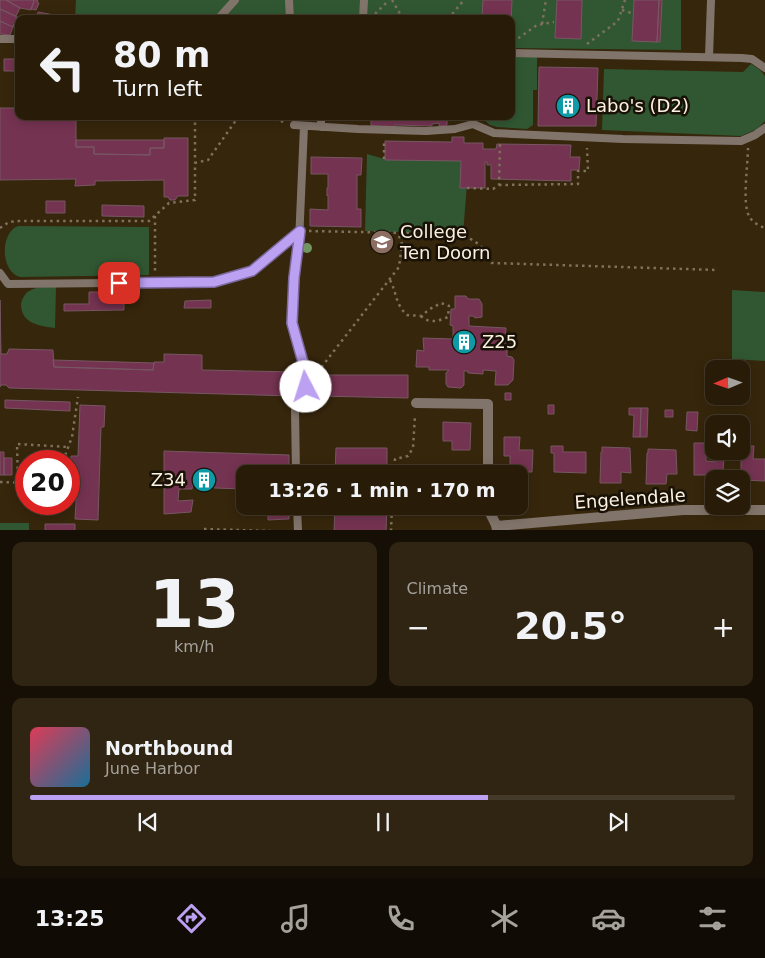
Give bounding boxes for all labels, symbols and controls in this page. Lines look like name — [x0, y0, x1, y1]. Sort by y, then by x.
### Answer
icon: left — [30, 35, 95, 100]
text: 80 m — [113, 35, 210, 75]
text: Turn left — [113, 76, 202, 101]
building icon: Labo's (D2) — [555, 93, 581, 119]
place label: Labo's (D2) — [586, 95, 689, 116]
place label: College Ten Doorn — [399, 221, 491, 263]
school or university icon: College Ten Doorn — [369, 229, 395, 255]
pin — [98, 262, 140, 304]
icon: arrive — [105, 269, 133, 297]
building icon: Z25 — [451, 329, 477, 355]
place label: Z25 — [482, 331, 517, 352]
position arrow — [279, 360, 331, 412]
north arrow — [705, 360, 750, 405]
map controls — [705, 360, 750, 515]
button: sound — [705, 415, 750, 460]
speed limit sign: 20 — [15, 450, 80, 515]
building icon: Z34 — [191, 467, 217, 493]
place label: Z34 — [151, 469, 186, 490]
button: layers — [705, 470, 750, 515]
text: 13:26 · 1 min · 170 m — [268, 479, 496, 501]
street label: Engelendale — [574, 484, 686, 513]
text: 13 — [149, 567, 239, 642]
text: Climate — [407, 579, 468, 598]
text: 20.5° — [514, 604, 627, 648]
text: − — [407, 611, 430, 644]
text: + — [712, 611, 735, 644]
text: km/h — [174, 637, 214, 656]
text: Northbound — [105, 737, 233, 759]
text: June Harbor — [105, 759, 200, 778]
icon: previous — [134, 808, 162, 836]
icon: pause — [369, 808, 397, 836]
icon: next — [604, 808, 632, 836]
icon: directions — [174, 901, 209, 936]
icon: music — [278, 901, 313, 936]
icon: phone — [383, 901, 418, 936]
icon: climate — [487, 901, 522, 936]
icon: car — [591, 901, 626, 936]
icon: filters — [695, 901, 730, 936]
text: 13:25 — [35, 906, 105, 931]

